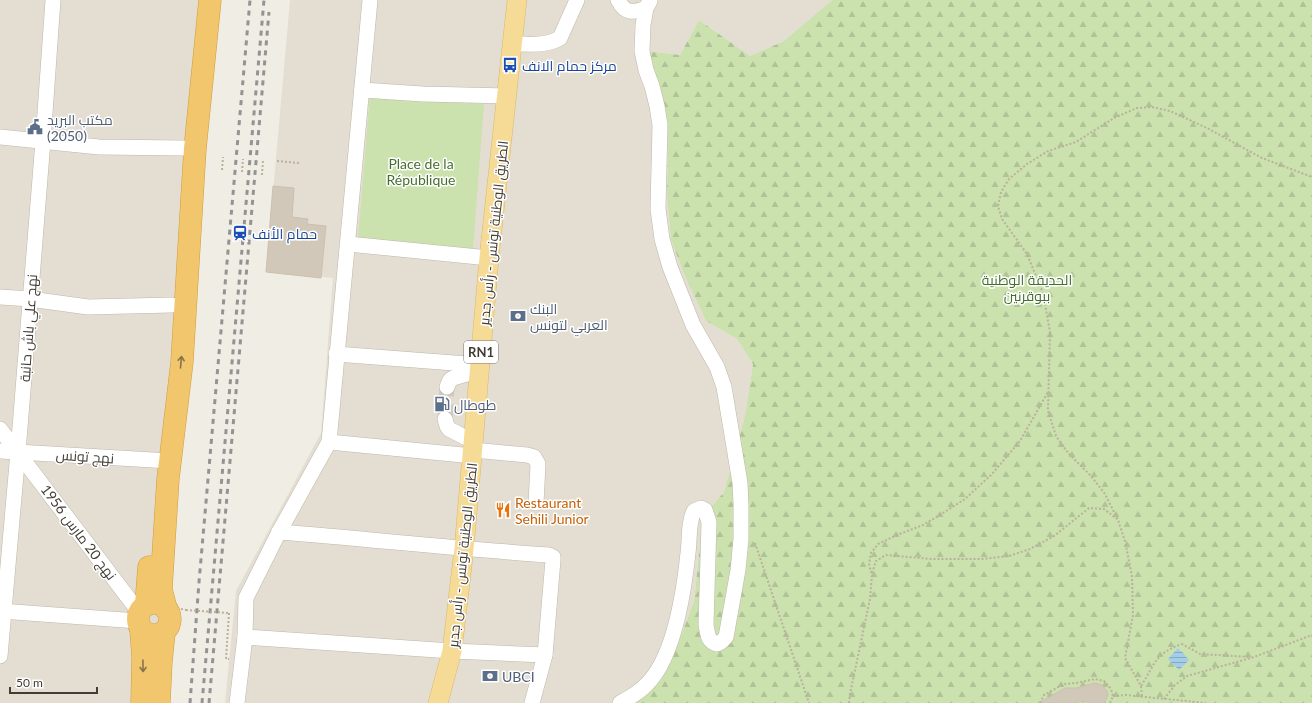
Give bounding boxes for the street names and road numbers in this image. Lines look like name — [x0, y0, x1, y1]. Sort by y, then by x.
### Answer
street label: الطريق الوطنية تونس - رأس جدير — [475, 140, 512, 327]
street label: نهج علي باش حانبة — [16, 273, 44, 383]
road number: RN1 — [464, 341, 498, 363]
street label: نهج تونس — [55, 445, 115, 468]
street label: الطريق الوطنية تونس - رأس جدير — [444, 462, 481, 649]
street label: نهج 20 مارس 1956 — [37, 481, 120, 584]

